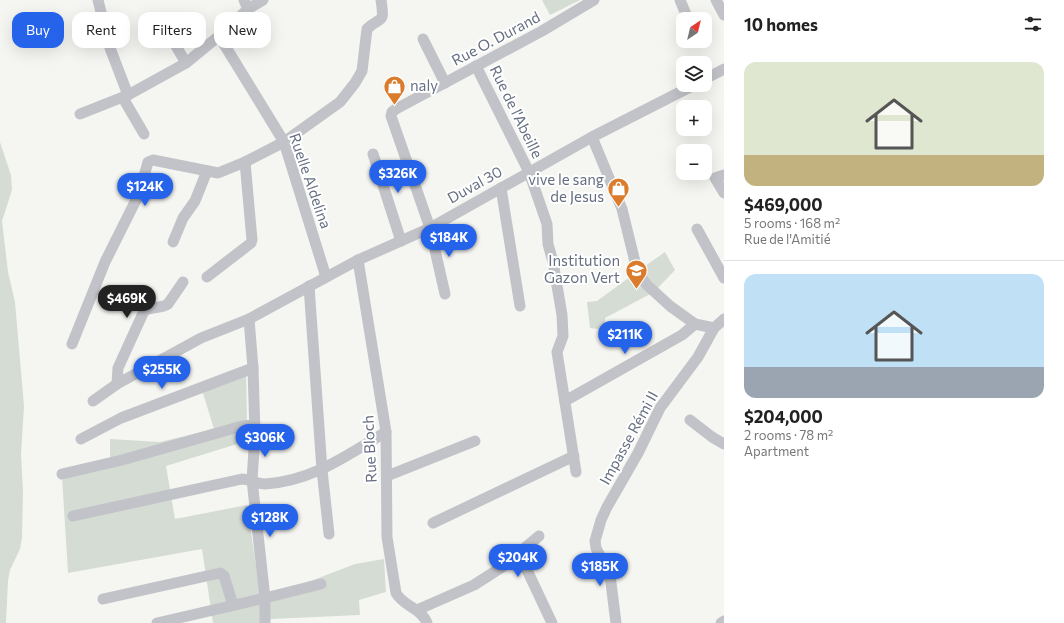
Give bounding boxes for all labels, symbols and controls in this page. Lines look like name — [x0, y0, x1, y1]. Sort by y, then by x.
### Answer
street label: Rue O. Durand — [448, 7, 543, 69]
chip: Buy — [12, 12, 64, 48]
chip: Rent — [72, 12, 130, 48]
chip: Filters — [138, 12, 206, 48]
chip: New — [214, 12, 271, 48]
north arrow — [676, 12, 712, 48]
map controls — [676, 12, 712, 180]
icon: filters — [1022, 13, 1044, 35]
text: 10 homes — [744, 14, 818, 35]
button: layers — [676, 56, 712, 92]
street label: Rue de l'Abeille — [487, 62, 547, 161]
shop icon: naly — [381, 73, 407, 106]
place label: naly — [410, 76, 438, 94]
icon: home — [858, 88, 930, 160]
button: + — [676, 100, 712, 136]
street label: Ruelle Aldelina — [286, 131, 336, 231]
button: − — [676, 144, 712, 180]
pin: $326K — [370, 160, 426, 194]
street label: Duval 30 — [444, 162, 505, 207]
text: $326K — [378, 165, 418, 181]
place label: vive le sang de Jesus — [528, 170, 604, 205]
pin: $124K — [117, 173, 173, 207]
shop icon: vive le sang de Jesus — [606, 176, 632, 209]
text: $124K — [126, 178, 164, 194]
text: $469,000 — [744, 194, 823, 215]
text: 5 rooms · 168 m² — [744, 215, 840, 231]
pin: $184K — [421, 224, 477, 258]
text: $184K — [430, 229, 468, 245]
text: Rue de l'Amitié — [744, 231, 831, 247]
place label: Institution Gazon Vert — [544, 251, 620, 286]
school or university icon: Institution Gazon Vert — [623, 257, 649, 290]
pin: $469K — [99, 285, 155, 319]
text: $469K — [107, 290, 147, 306]
icon: home — [858, 300, 930, 372]
pin: $211K — [597, 321, 653, 355]
text: $211K — [607, 326, 643, 342]
pin: $255K — [134, 356, 190, 390]
text: $255K — [142, 361, 182, 377]
street label: Impasse Rémi II — [595, 388, 661, 487]
text: $204,000 — [744, 406, 823, 427]
street label: Rue Bloch — [358, 415, 380, 483]
pin: $306K — [237, 424, 293, 458]
text: 2 rooms · 78 m² — [744, 427, 833, 443]
text: $306K — [245, 429, 285, 445]
text: Apartment — [744, 443, 809, 459]
pin: $128K — [242, 504, 298, 538]
text: $128K — [251, 509, 289, 525]
pin: $204K — [490, 544, 546, 578]
text: $204K — [498, 549, 538, 565]
pin: $185K — [572, 553, 628, 587]
text: $185K — [581, 558, 619, 574]

